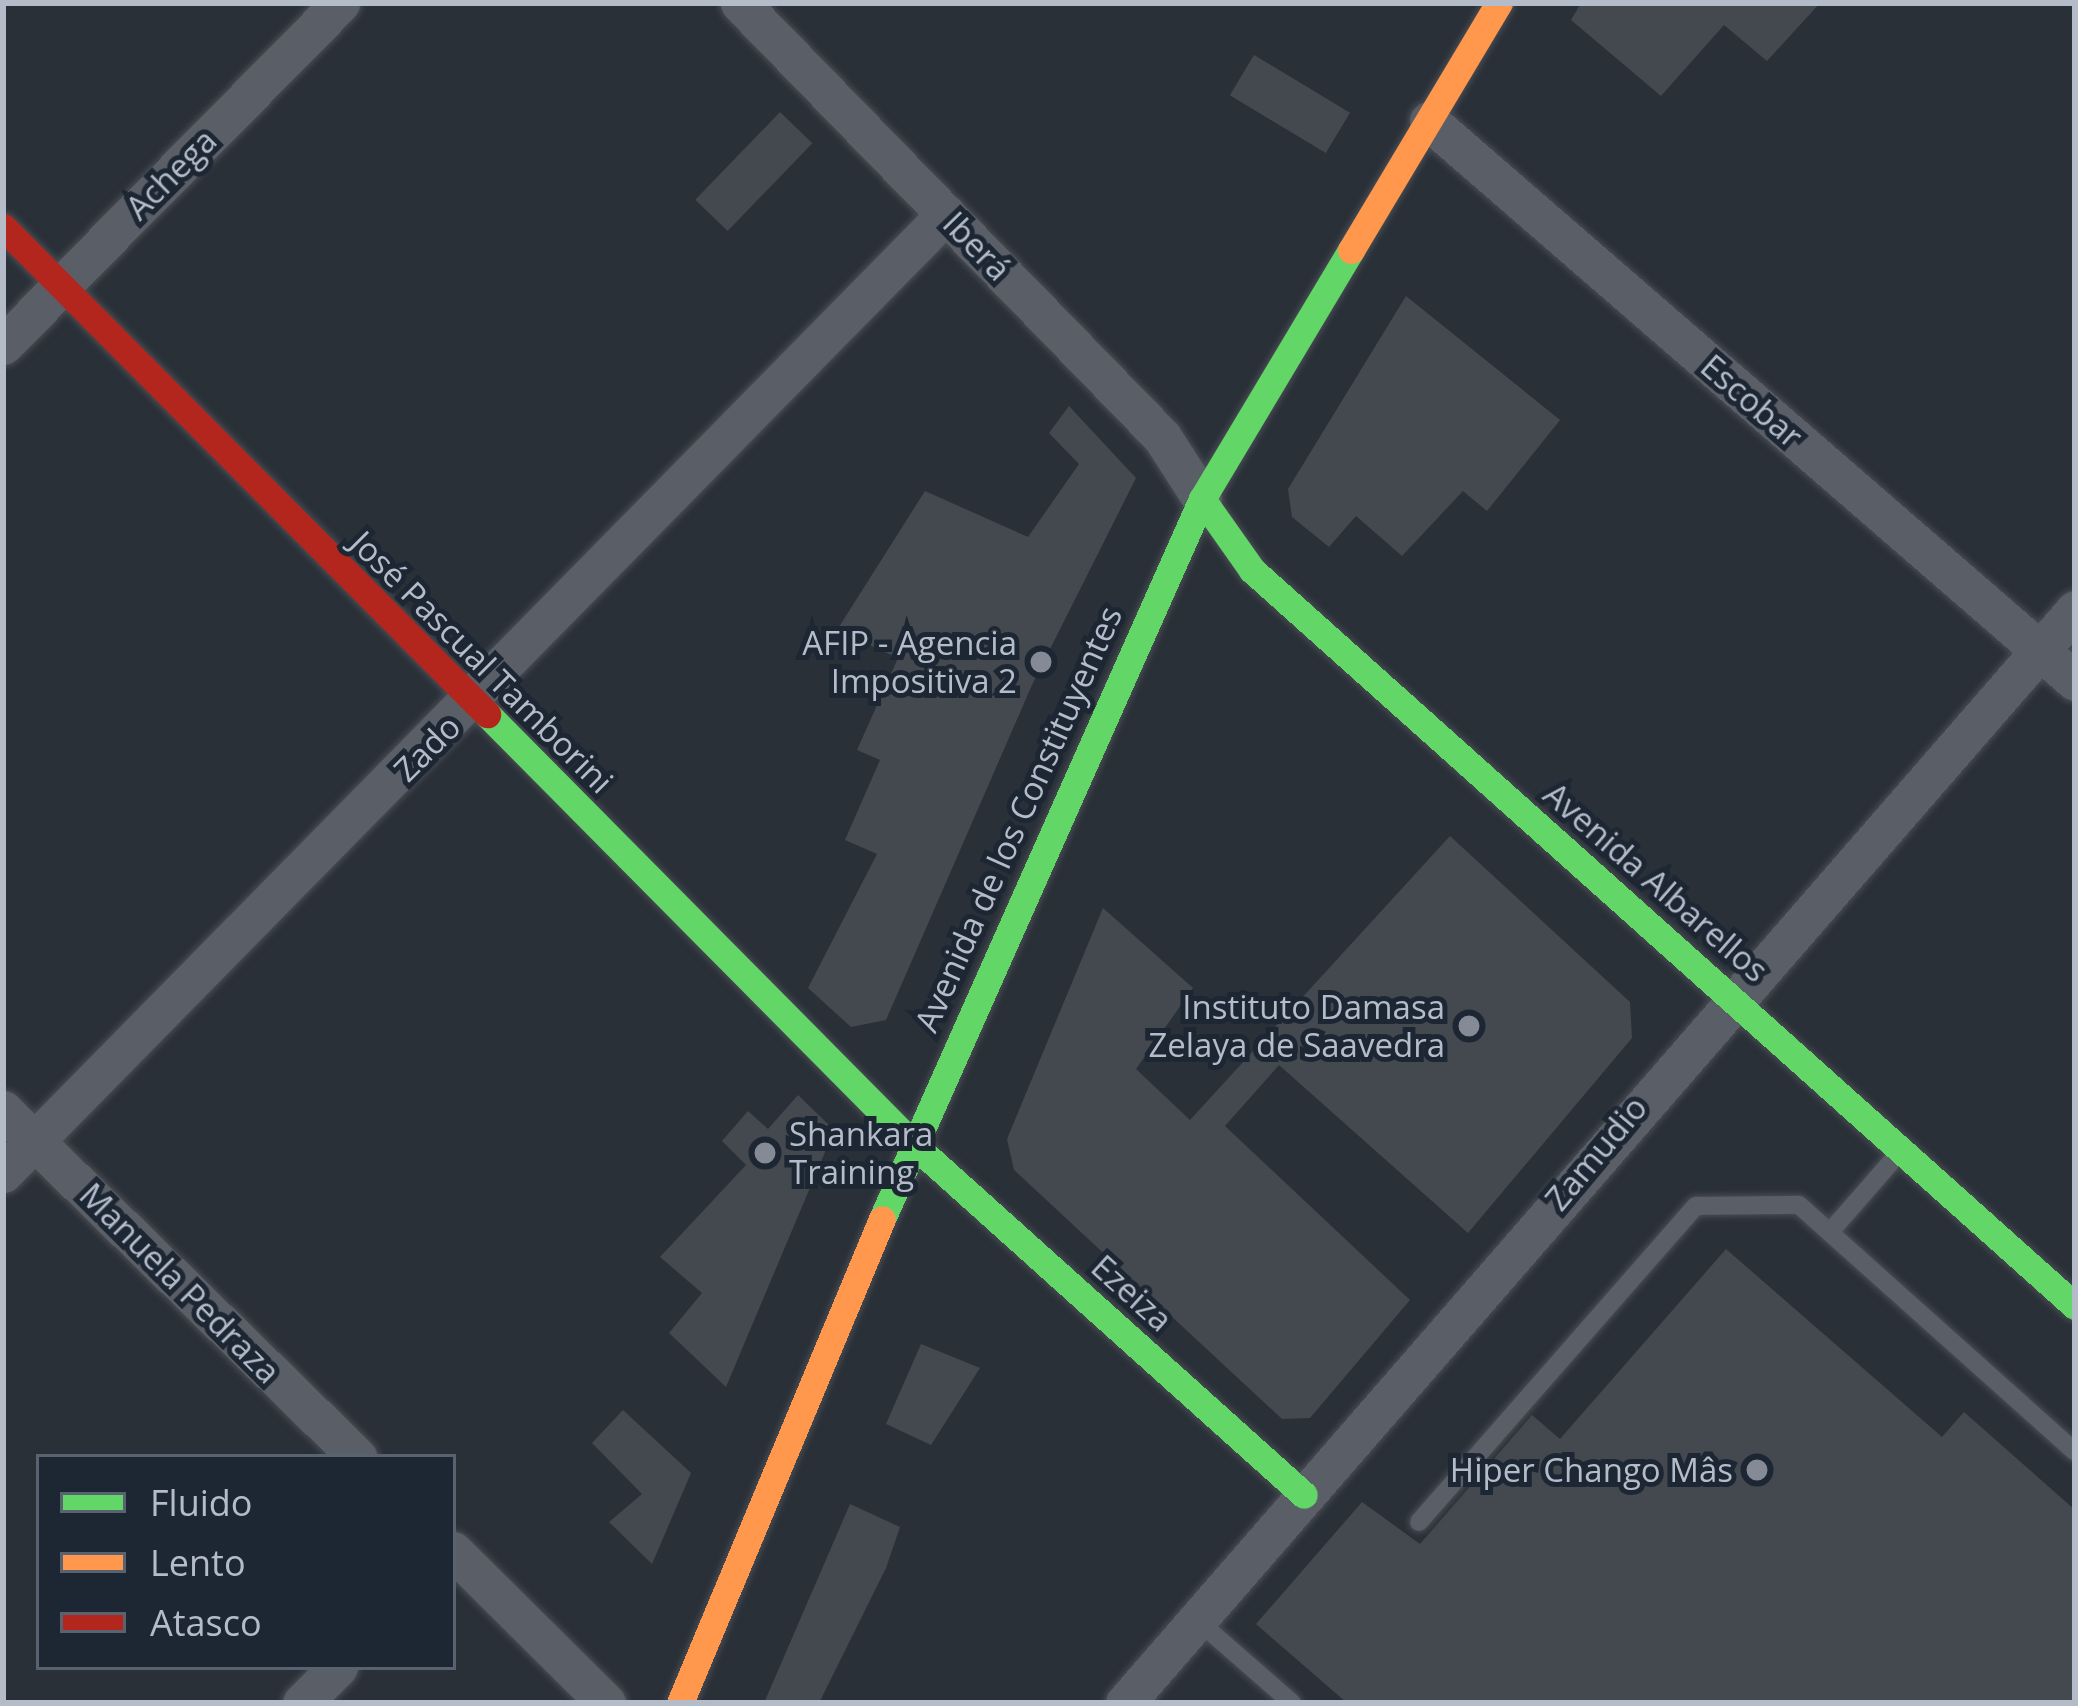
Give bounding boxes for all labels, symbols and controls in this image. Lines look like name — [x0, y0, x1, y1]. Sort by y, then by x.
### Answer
street label: Achega — [118, 121, 224, 227]
street label: Iberá — [935, 204, 1019, 288]
street label: Escobar — [1693, 346, 1811, 456]
street label: José Pascual Tamborini — [343, 523, 621, 801]
street label: Avenida de los Constituyentes — [906, 600, 1130, 1038]
place label: AFIP - Agencia Impositiva 2 — [802, 623, 1017, 701]
marker: AFIP - Agencia Impositiva 2 — [1028, 649, 1054, 675]
street label: Zado — [386, 707, 468, 789]
street label: Avenida Albarellos — [1536, 774, 1776, 990]
place label: Instituto Damasa Zelaya de Saavedra — [1148, 987, 1445, 1065]
marker: Instituto Damasa Zelaya de Saavedra — [1456, 1013, 1482, 1039]
street label: Zamudio — [1537, 1088, 1655, 1218]
place label: Shankara Training — [789, 1114, 933, 1192]
marker: Shankara Training — [752, 1140, 778, 1166]
street label: Manuela Pedraza — [72, 1175, 288, 1391]
street label: Ezeiza — [1084, 1247, 1180, 1339]
place label: Hiper Chango Mâs — [1450, 1450, 1733, 1490]
legend — [36, 1454, 456, 1670]
marker: Hiper Chango Mâs — [1744, 1457, 1770, 1483]
text: Fluido — [150, 1478, 253, 1527]
text: Lento — [150, 1538, 246, 1587]
text: Atasco — [150, 1598, 262, 1647]

